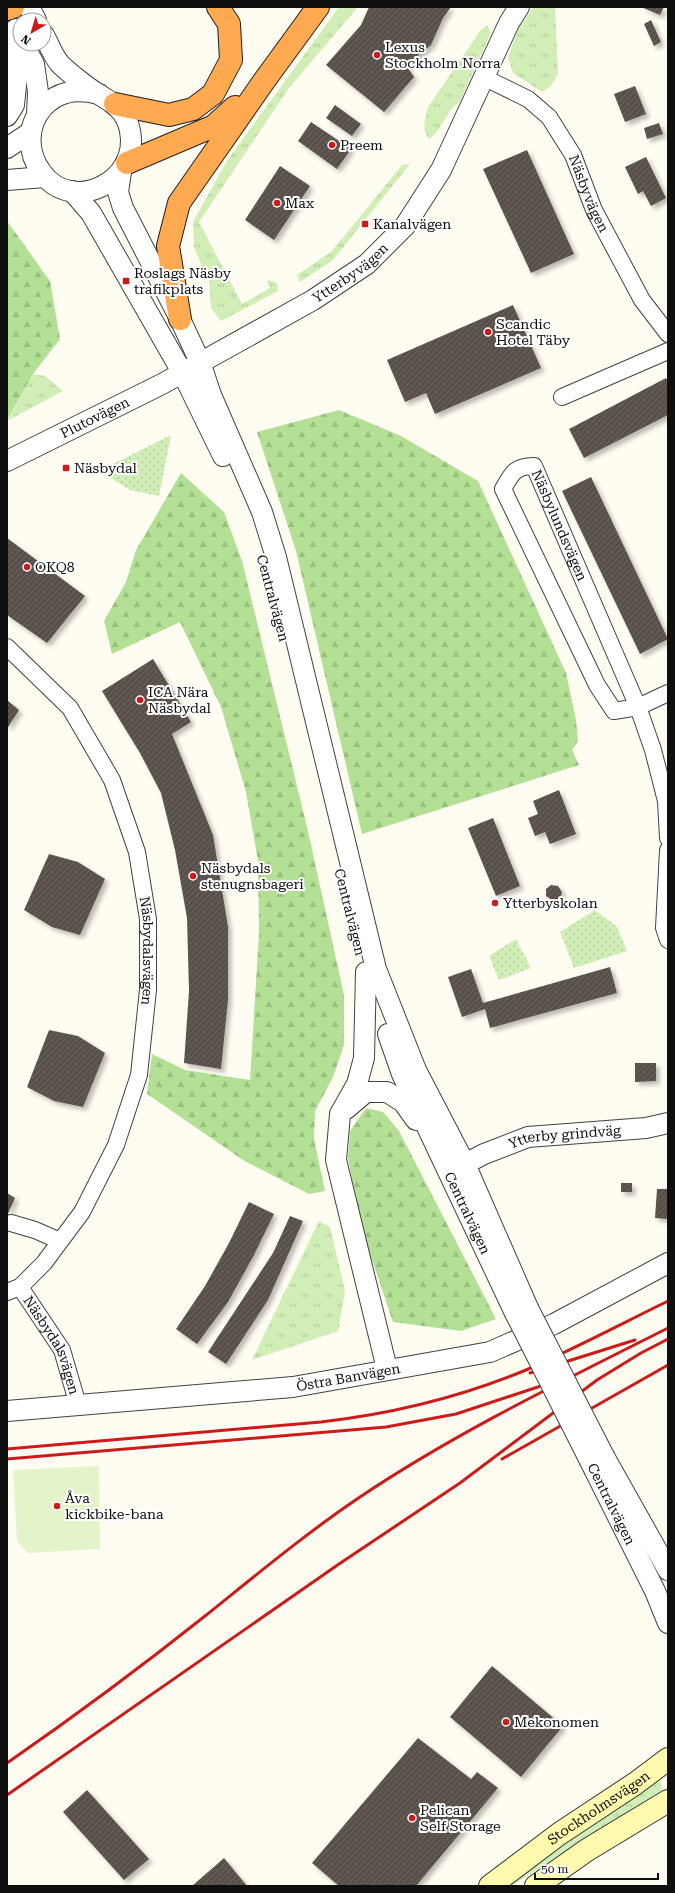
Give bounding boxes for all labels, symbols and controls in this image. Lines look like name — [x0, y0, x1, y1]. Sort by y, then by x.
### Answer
north arrow — [12, 12, 52, 52]
text: N — [18, 31, 33, 47]
place label: Lexus Stockholm Norra — [385, 39, 501, 71]
marker: Lexus Stockholm Norra — [372, 50, 382, 60]
place label: Preem — [340, 137, 383, 153]
marker: Preem — [327, 140, 337, 150]
street label: Näsbyvägen — [566, 152, 612, 235]
place label: Max — [285, 195, 314, 211]
marker: Max — [272, 198, 282, 208]
place label: Kanalvägen — [373, 216, 451, 232]
marker: Kanalvägen — [360, 219, 370, 229]
street label: Ytterbyvägen — [309, 240, 391, 306]
place label: Roslags Näsby trafikplats — [134, 265, 232, 297]
marker: Roslags Näsby trafikplats — [121, 276, 131, 286]
place label: Scandic Hotel Täby — [496, 316, 571, 348]
marker: Scandic Hotel Täby — [483, 327, 493, 337]
street label: Plutovägen — [58, 394, 132, 441]
place label: Näsbydal — [74, 460, 138, 476]
marker: Näsbydal — [61, 463, 71, 473]
street label: Näsbylundsvägen — [529, 467, 591, 583]
street label: Centralvägen — [254, 553, 292, 643]
place label: OKQ8 — [35, 559, 75, 575]
marker: OKQ8 — [22, 562, 32, 572]
place label: ICA Nära Näsbydal — [148, 684, 212, 716]
marker: ICA Nära Näsbydal — [135, 695, 145, 705]
place label: Näsbydals stenugnsbageri — [201, 860, 304, 892]
street label: Centralvägen — [331, 867, 369, 957]
marker: Näsbydals stenugnsbageri — [188, 871, 198, 881]
street label: Näsbydalsvägen — [136, 895, 156, 1006]
place label: Ytterbyskolan — [503, 895, 598, 911]
marker: Ytterbyskolan — [490, 898, 500, 908]
street label: Ytterby grindväg — [506, 1122, 621, 1152]
street label: Centralvägen — [441, 1169, 494, 1257]
street label: Näsbydalsvägen — [20, 1293, 82, 1396]
street label: Östra Banvägen — [295, 1360, 401, 1394]
street label: Centralvägen — [584, 1460, 639, 1547]
place label: Åva kickbike-bana — [65, 1490, 164, 1522]
marker: Åva kickbike-bana — [52, 1501, 62, 1511]
place label: Mekonomen — [514, 1714, 599, 1730]
marker: Mekonomen — [501, 1717, 511, 1727]
street label: Stockholmsvägen — [544, 1768, 653, 1848]
place label: Pelican Self Storage — [420, 1802, 501, 1834]
marker: Pelican Self Storage — [407, 1813, 417, 1823]
scale bar — [535, 1855, 658, 1881]
text: 50 m — [541, 1862, 568, 1876]

